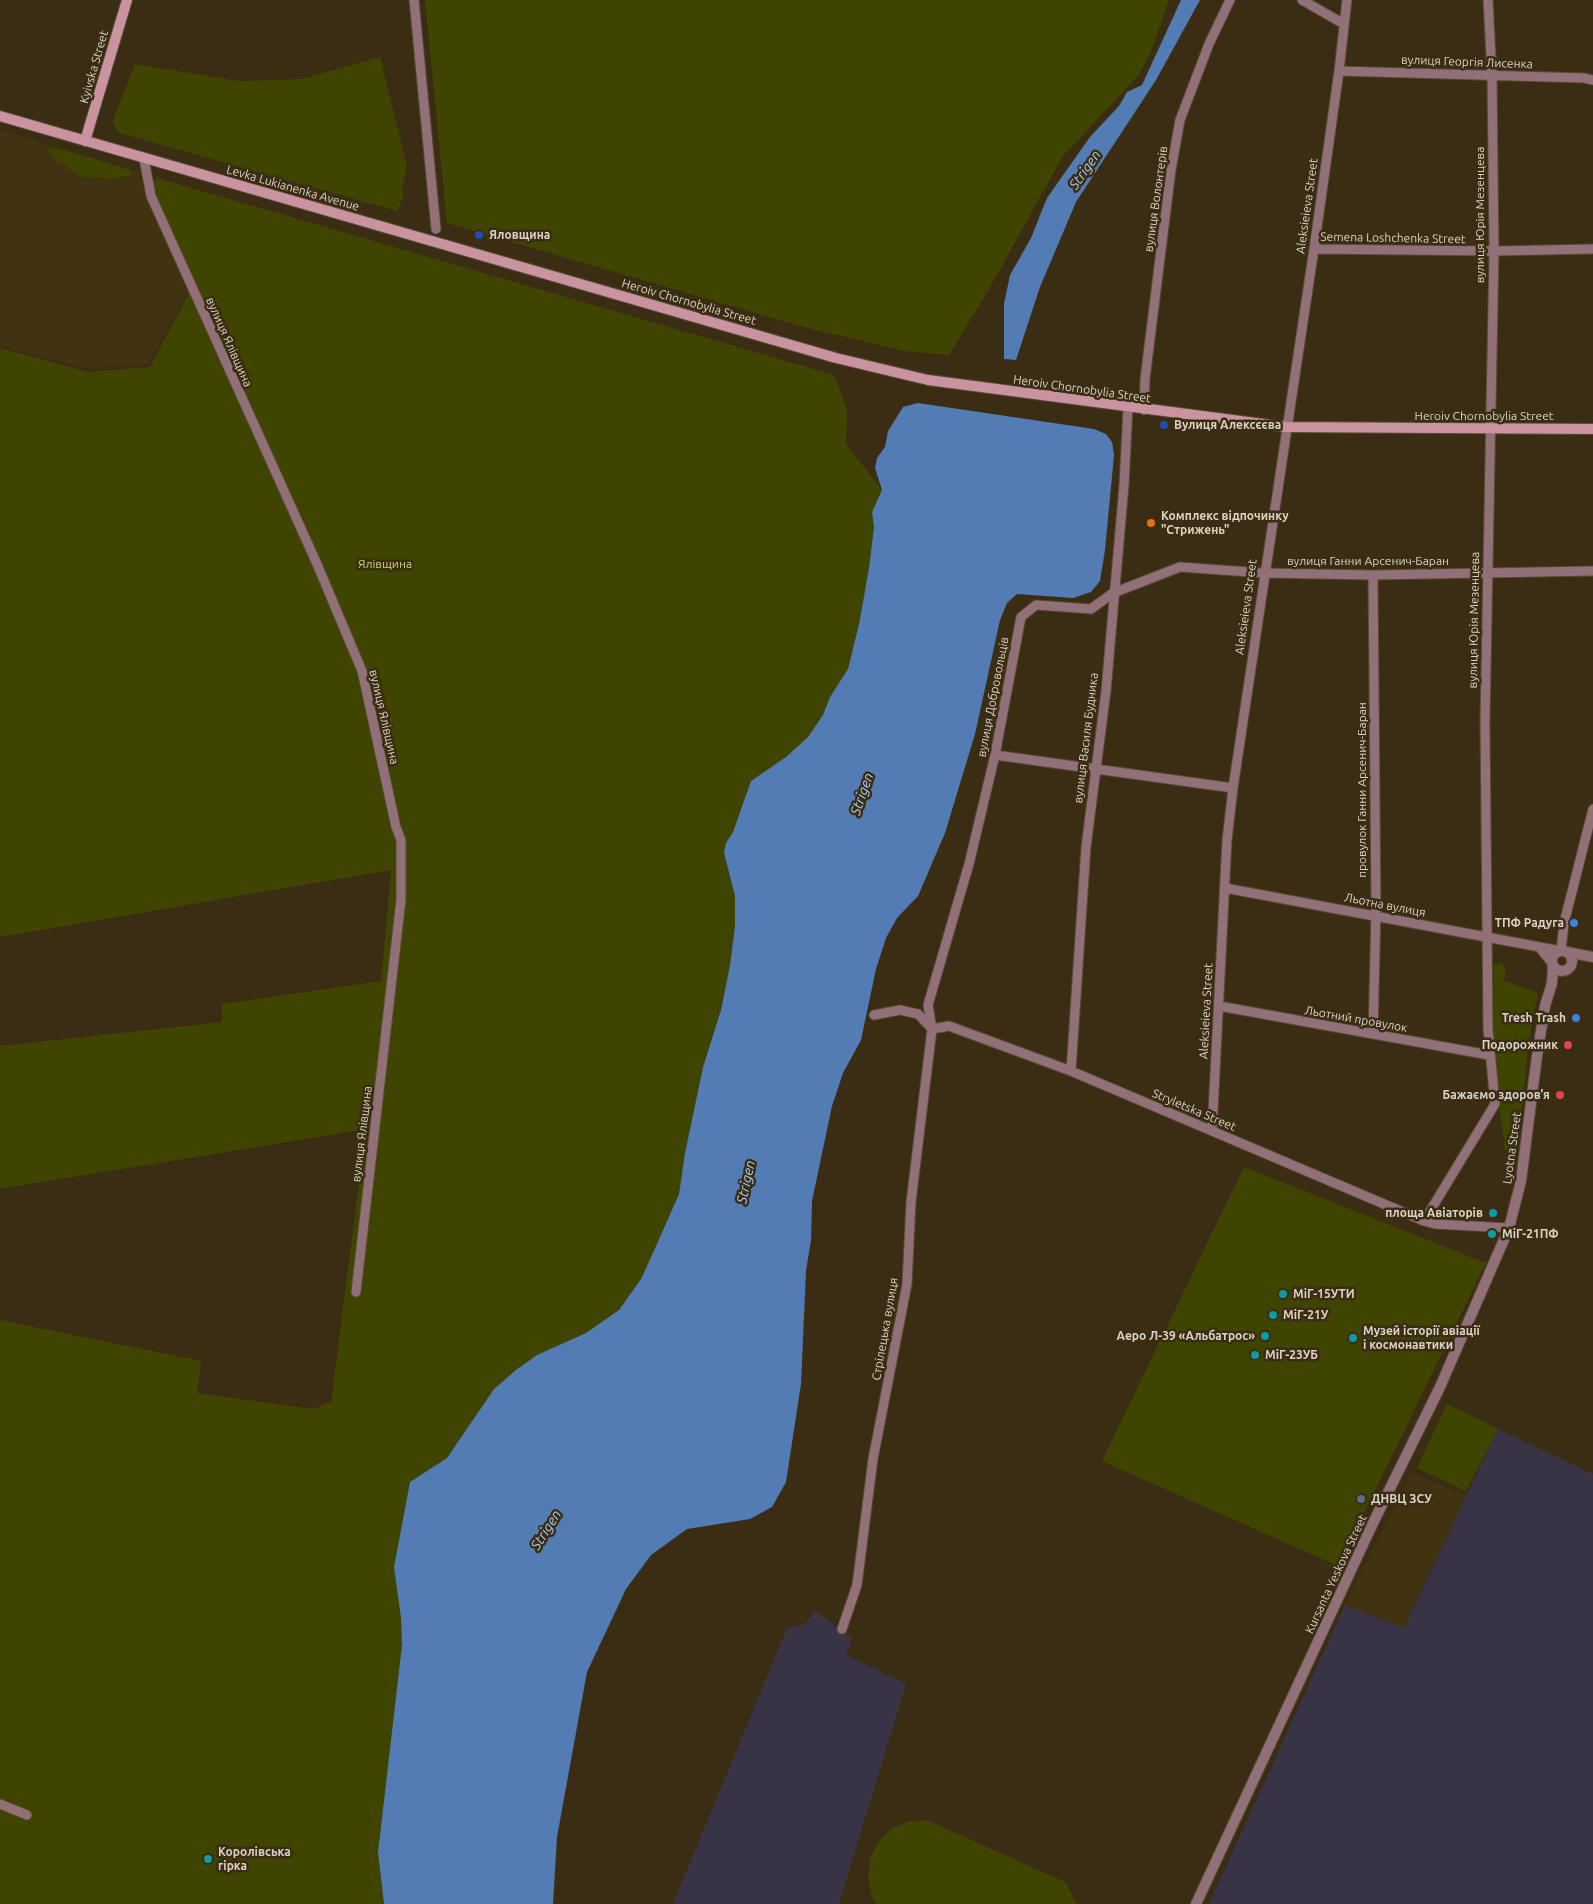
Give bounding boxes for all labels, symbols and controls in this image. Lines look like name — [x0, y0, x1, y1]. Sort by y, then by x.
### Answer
street label: Kyivska Street — [77, 29, 111, 105]
street label: вулиця Георгія Лисенка — [1401, 53, 1533, 71]
street label: вулиця Волонтерів — [1141, 145, 1171, 253]
water label: Strigen — [1066, 147, 1104, 193]
street label: вулиця Юрія Мезенцева — [1473, 147, 1487, 283]
street label: Aleksieieva Street — [1293, 157, 1321, 255]
street label: Levka Lukianenka Avenue — [225, 162, 361, 214]
place label: Яловщина — [489, 228, 550, 242]
marker: Яловщина — [473, 229, 485, 241]
street label: Semena Loshchenka Street — [1320, 230, 1466, 246]
street label: Heroiv Chornobylia Street — [620, 276, 758, 328]
street label: вулиця Ялівщина — [203, 295, 255, 389]
street label: Heroiv Chornobylia Street — [1012, 372, 1152, 406]
street label: Heroiv Chornobylia Street — [1415, 409, 1553, 423]
place label: Вулиця Алексєєва — [1174, 418, 1281, 432]
marker: Вулиця Алексєєва — [1158, 419, 1170, 431]
place label: Комплекс відпочинку "Стрижень" — [1161, 509, 1289, 537]
marker: Комплекс відпочинку "Стрижень" — [1145, 517, 1157, 529]
street label: вулиця Юрія Мезенцева — [1466, 552, 1482, 688]
street label: вулиця Ганни Арсенич-Баран — [1287, 554, 1449, 568]
park label: Ялівщина — [358, 557, 412, 571]
street label: Aleksieieva Street — [1232, 558, 1260, 656]
street label: вулиця Добровольців — [974, 636, 1012, 758]
street label: вулиця Ялівщина — [366, 668, 402, 766]
street label: вулиця Василя Будника — [1071, 672, 1101, 804]
street label: провулок Ганни Арсенич-Баран — [1355, 702, 1369, 878]
water label: Strigen — [847, 771, 877, 817]
street label: Льотна вулиця — [1343, 890, 1427, 920]
place label: ТПФ Радуга — [1495, 916, 1564, 930]
marker: ТПФ Радуга — [1568, 917, 1580, 929]
street label: Aleksieieva Street — [1196, 963, 1216, 1059]
street label: Льотний провулок — [1303, 1003, 1409, 1035]
place label: Tresh Trash — [1502, 1011, 1566, 1025]
marker: Tresh Trash — [1570, 1012, 1582, 1024]
place label: Подорожник — [1482, 1038, 1558, 1052]
marker: Подорожник — [1562, 1039, 1574, 1051]
street label: вулиця Ялівщина — [349, 1085, 375, 1183]
street label: Stryletska Street — [1150, 1086, 1238, 1134]
place label: Бажаємо здоров’я — [1443, 1088, 1550, 1102]
marker: Бажаємо здоров’я — [1554, 1089, 1566, 1101]
street label: Lyotna Street — [1500, 1111, 1524, 1185]
water label: Strigen — [733, 1159, 759, 1205]
place label: площа Авіаторів — [1385, 1206, 1483, 1220]
marker: площа Авіаторів — [1487, 1207, 1499, 1219]
place label: МіГ-21ПФ — [1502, 1227, 1559, 1241]
marker: МіГ-21ПФ — [1486, 1228, 1498, 1240]
street label: Стрілецька вулиця — [869, 1277, 901, 1381]
place label: МіГ-15УТИ — [1293, 1287, 1355, 1301]
marker: МіГ-15УТИ — [1277, 1288, 1289, 1300]
place label: МіГ-21У — [1283, 1308, 1328, 1322]
marker: МіГ-21У — [1267, 1309, 1279, 1321]
place label: Музей історії авіації і космонавтики — [1363, 1324, 1480, 1352]
place label: Аеро Л-39 «Альбатрос» — [1117, 1329, 1255, 1343]
marker: Аеро Л-39 «Альбатрос» — [1259, 1330, 1271, 1342]
marker: Музей історії авіації і космонавтики — [1347, 1332, 1359, 1344]
place label: МіГ-23УБ — [1265, 1348, 1318, 1362]
marker: МіГ-23УБ — [1249, 1349, 1261, 1361]
place label: ДНВЦ ЗСУ — [1371, 1492, 1432, 1506]
marker: ДНВЦ ЗСУ — [1355, 1493, 1367, 1505]
water label: Strigen — [527, 1507, 565, 1553]
street label: Kursanta Yeskova Street — [1302, 1512, 1370, 1636]
place label: Королівська гірка — [218, 1845, 291, 1873]
marker: Королівська гірка — [202, 1853, 214, 1865]

